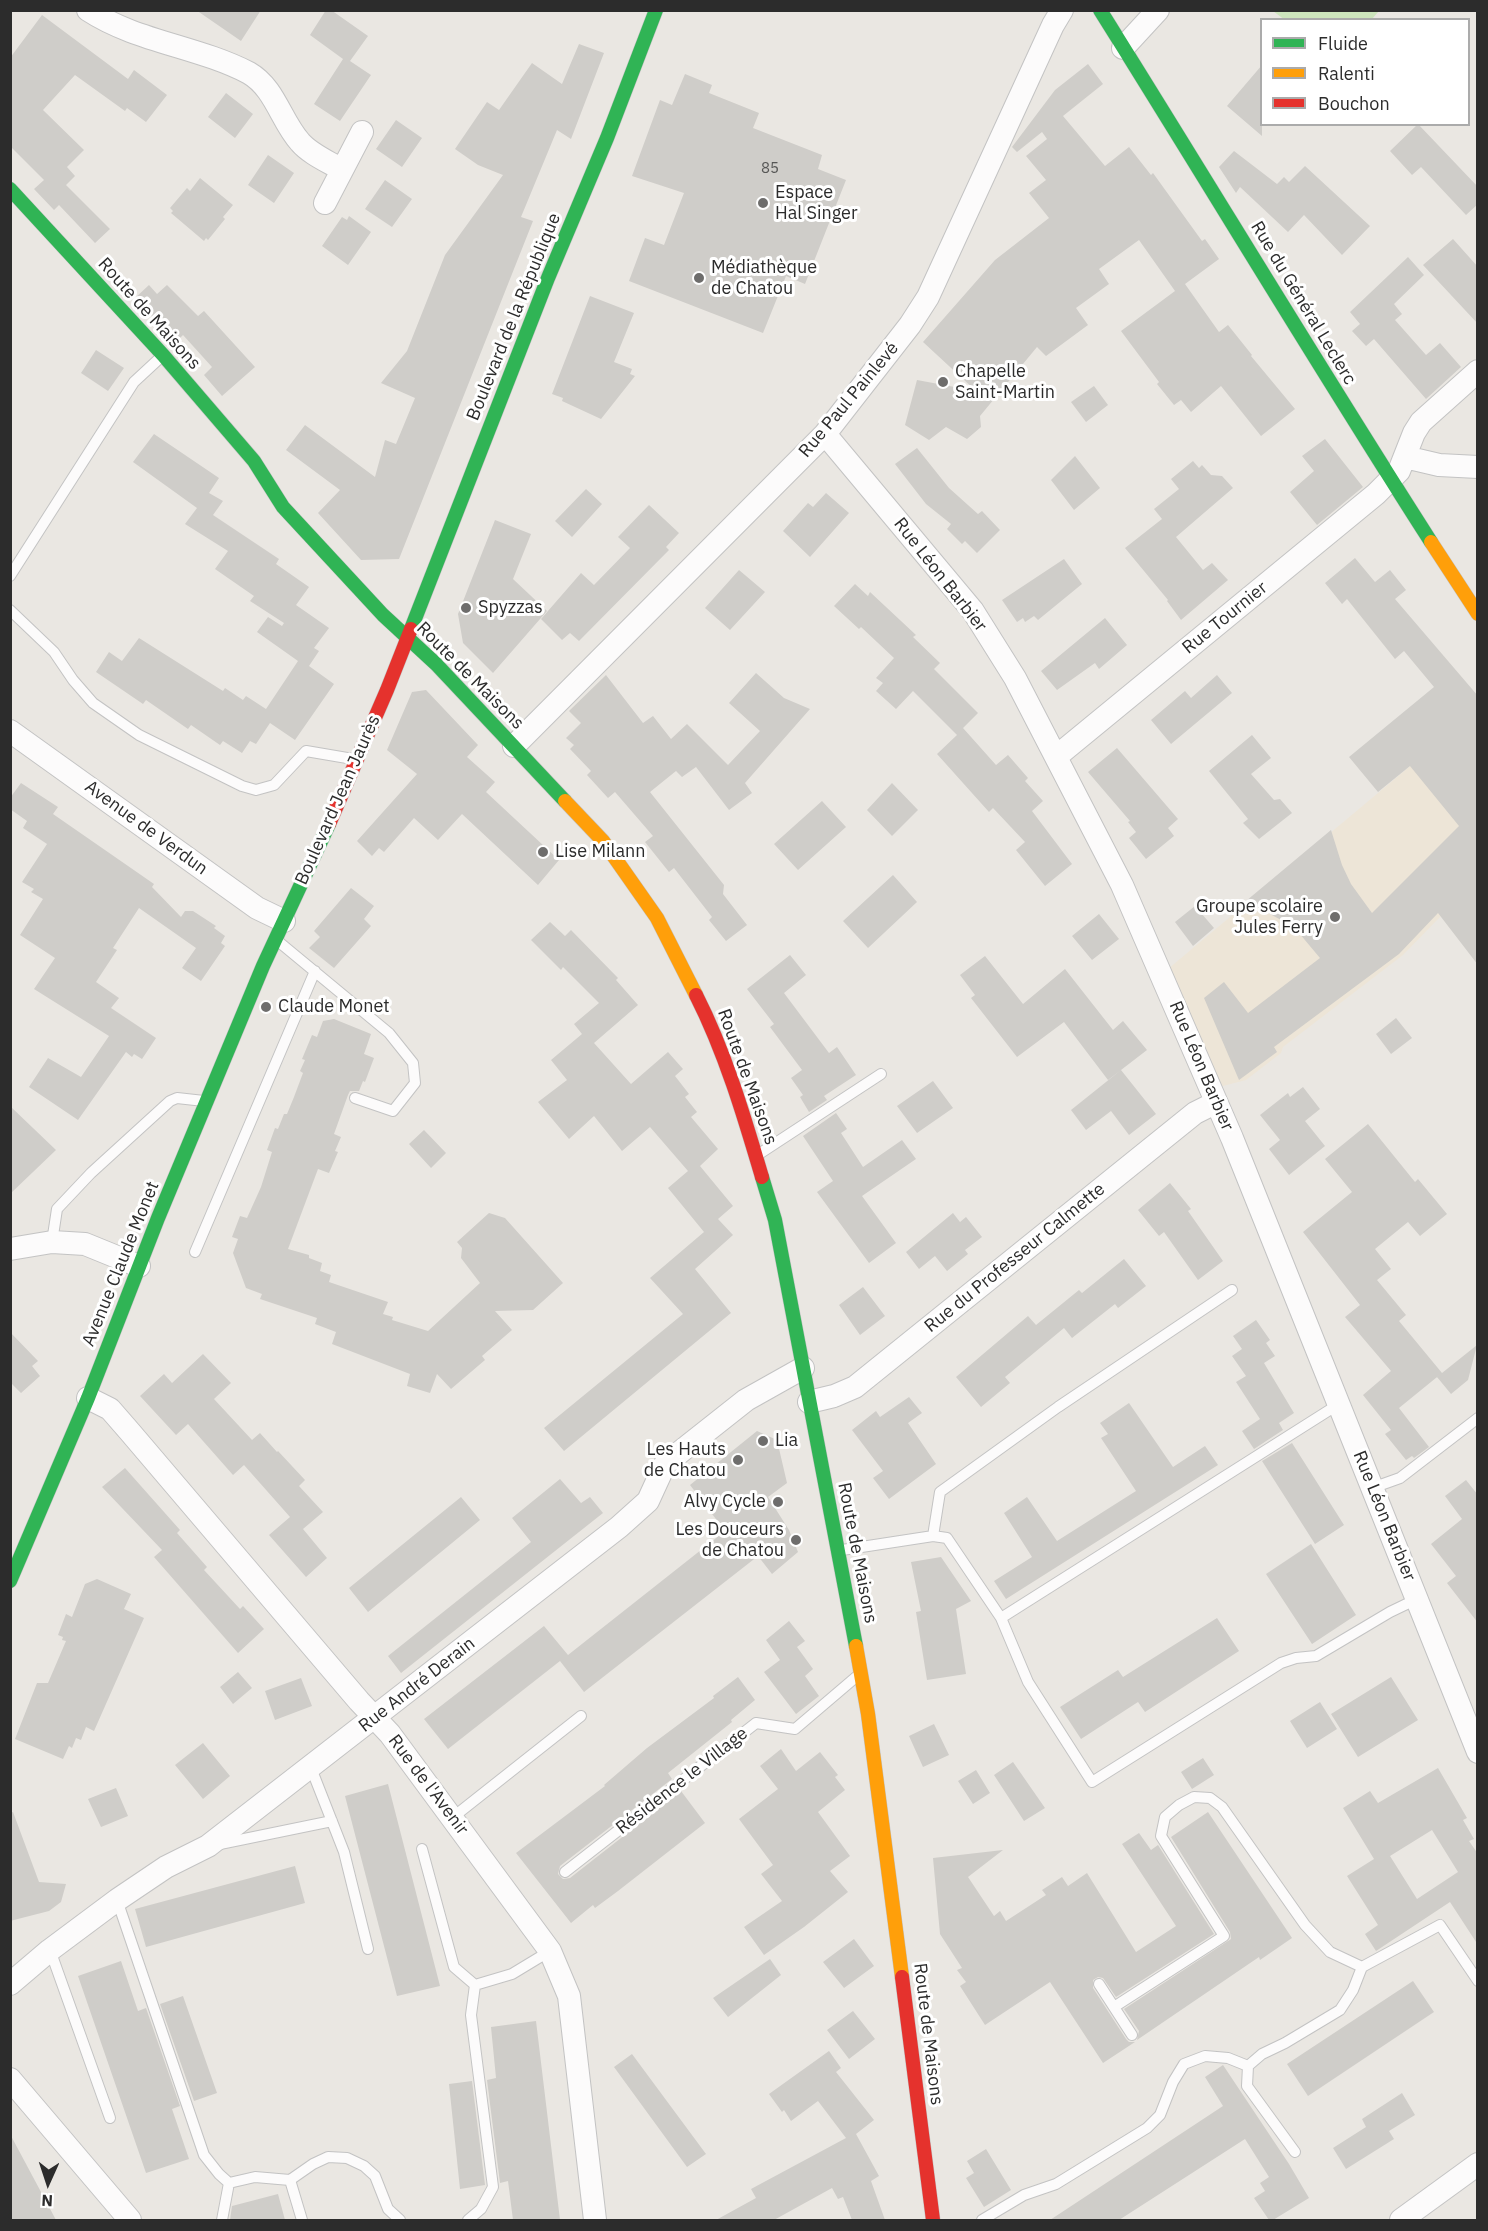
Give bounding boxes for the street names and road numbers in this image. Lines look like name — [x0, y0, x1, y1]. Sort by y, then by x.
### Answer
street label: Boulevard de la République — [462, 210, 566, 424]
street label: Rue du Général Leclerc — [1246, 217, 1360, 389]
street label: Route de Maisons — [93, 254, 205, 374]
street label: Rue Paul Painlevé — [794, 338, 904, 462]
street label: Rue Léon Barbier — [889, 514, 991, 636]
street label: Rue Tournier — [1178, 577, 1272, 659]
street label: Route de Maisons — [412, 618, 528, 734]
street label: Boulevard Jean Jaurès — [291, 712, 385, 888]
street label: Avenue de Verdun — [80, 776, 212, 880]
street label: Rue Léon Barbier — [1164, 998, 1238, 1134]
street label: Route de Maisons — [712, 1006, 782, 1148]
street label: Avenue Claude Monet — [78, 1178, 164, 1350]
street label: Rue du Professeur Calmette — [921, 1179, 1109, 1337]
street label: Rue Léon Barbier — [1348, 1448, 1420, 1584]
street label: Route de Maisons — [833, 1481, 881, 1625]
street label: Rue André Derain — [355, 1633, 479, 1737]
street label: Résidence le Village — [612, 1723, 752, 1839]
street label: Rue de l'Avenir — [383, 1731, 473, 1839]
street label: Route de Maisons — [909, 1962, 947, 2106]

